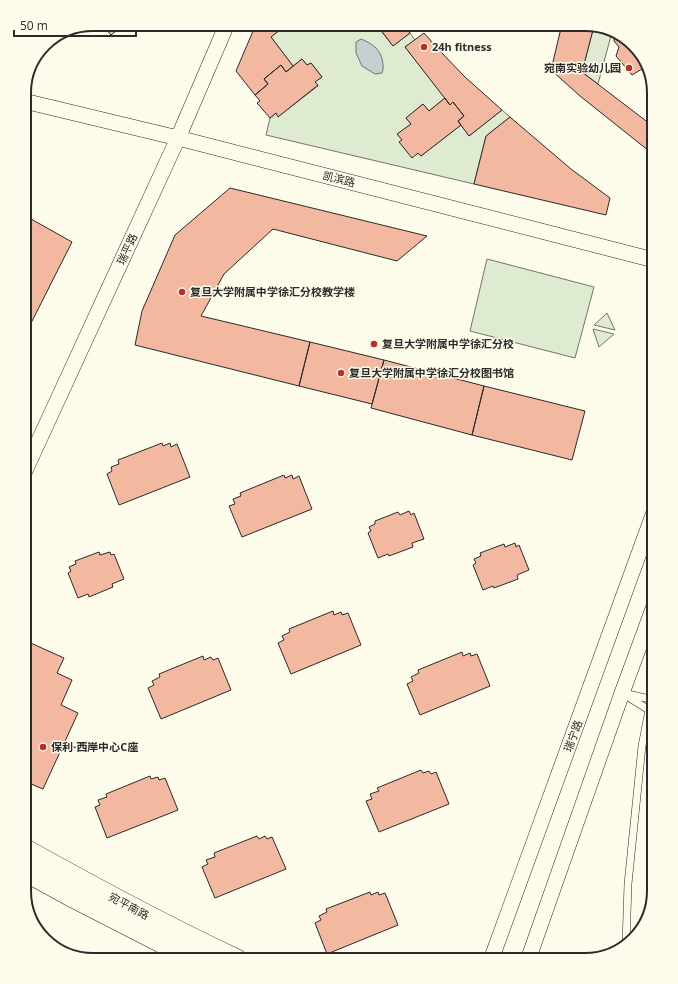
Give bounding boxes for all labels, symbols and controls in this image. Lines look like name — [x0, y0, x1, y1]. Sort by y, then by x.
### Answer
scale bar — [14, 12, 136, 38]
text: 50 m — [20, 17, 48, 34]
place label: 24h fitness — [432, 39, 492, 54]
marker: 24h fitness — [419, 42, 429, 52]
place label: 宛南实验幼儿园 — [544, 60, 621, 75]
marker: 宛南实验幼儿园 — [624, 63, 634, 73]
street label: 凯滨路 — [321, 167, 357, 190]
street label: 瑞平路 — [113, 231, 140, 267]
place label: 复旦大学附属中学徐汇分校教学楼 — [190, 284, 355, 299]
marker: 复旦大学附属中学徐汇分校教学楼 — [177, 287, 187, 297]
place label: 复旦大学附属中学徐汇分校 — [382, 336, 514, 351]
marker: 复旦大学附属中学徐汇分校 — [369, 339, 379, 349]
place label: 复旦大学附属中学徐汇分校图书馆 — [349, 365, 514, 380]
marker: 复旦大学附属中学徐汇分校图书馆 — [336, 368, 346, 378]
street label: 瑞宁路 — [560, 718, 585, 754]
place label: 保利·西岸中心C座 — [51, 739, 138, 754]
marker: 保利·西岸中心C座 — [38, 742, 48, 752]
street label: 宛平南路 — [106, 889, 152, 923]

